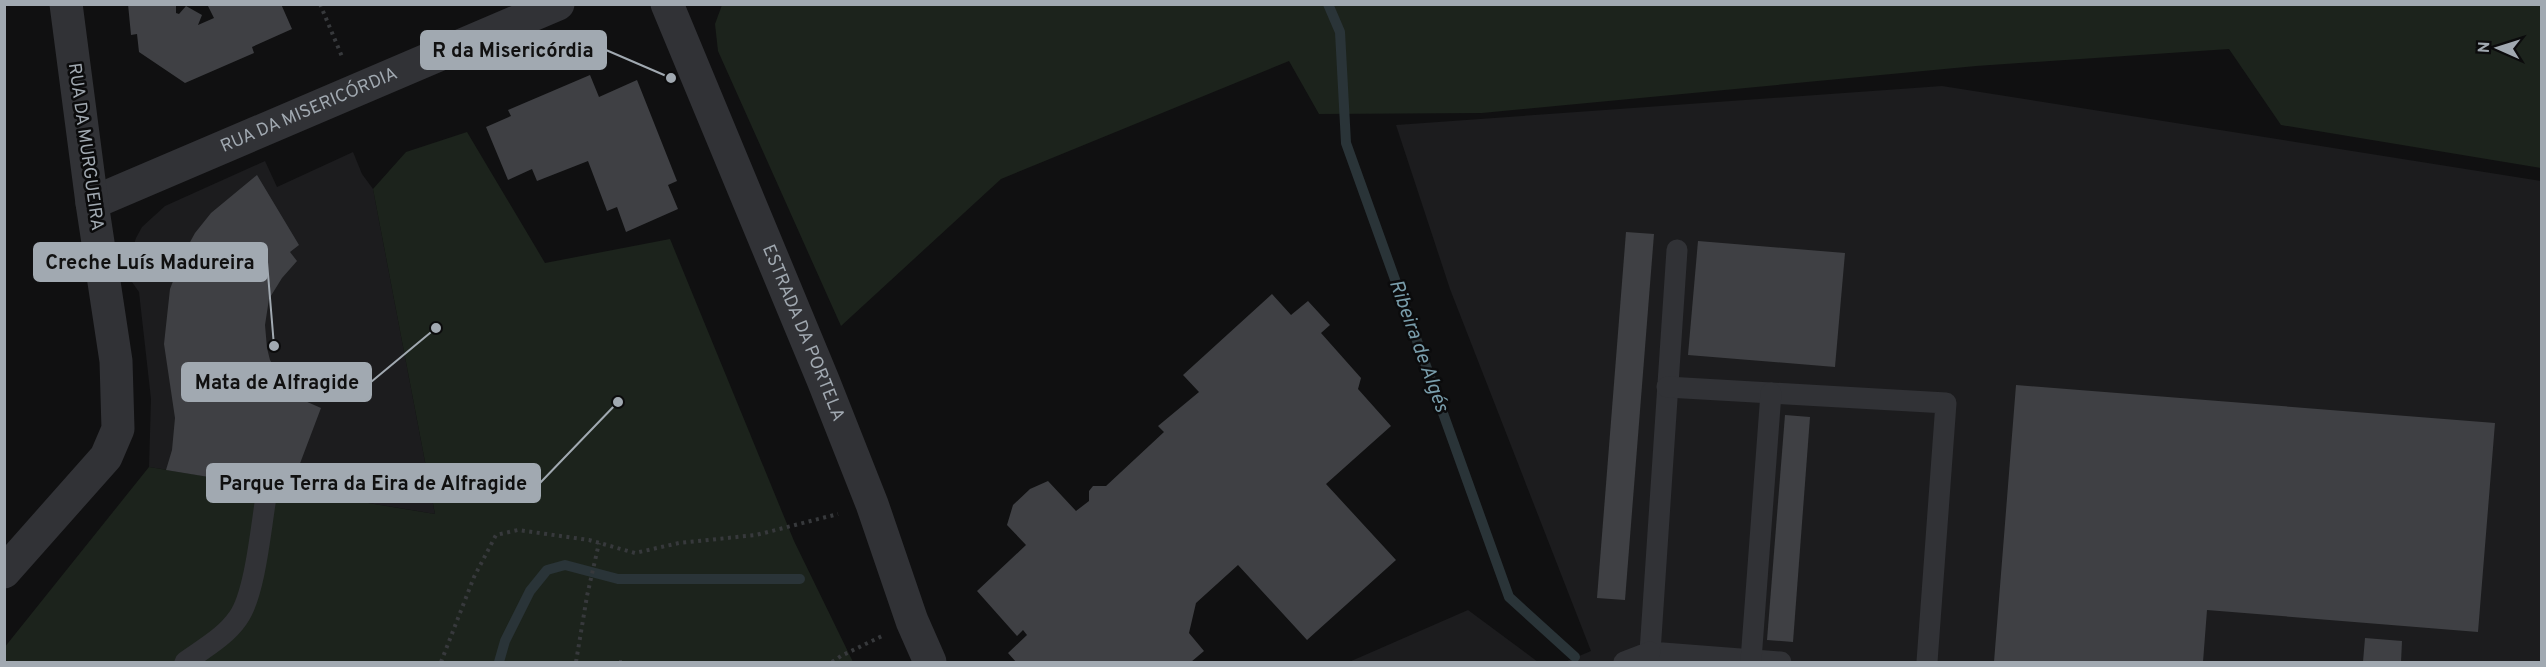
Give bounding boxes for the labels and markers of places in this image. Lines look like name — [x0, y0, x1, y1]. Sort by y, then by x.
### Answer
callout: R da Misericórdia — [421, 31, 606, 69]
callout: Creche Luís Madureira — [34, 243, 267, 281]
callout: Mata de Alfragide — [182, 363, 371, 401]
callout: Parque Terra da Eira de Alfragide — [207, 464, 540, 502]

